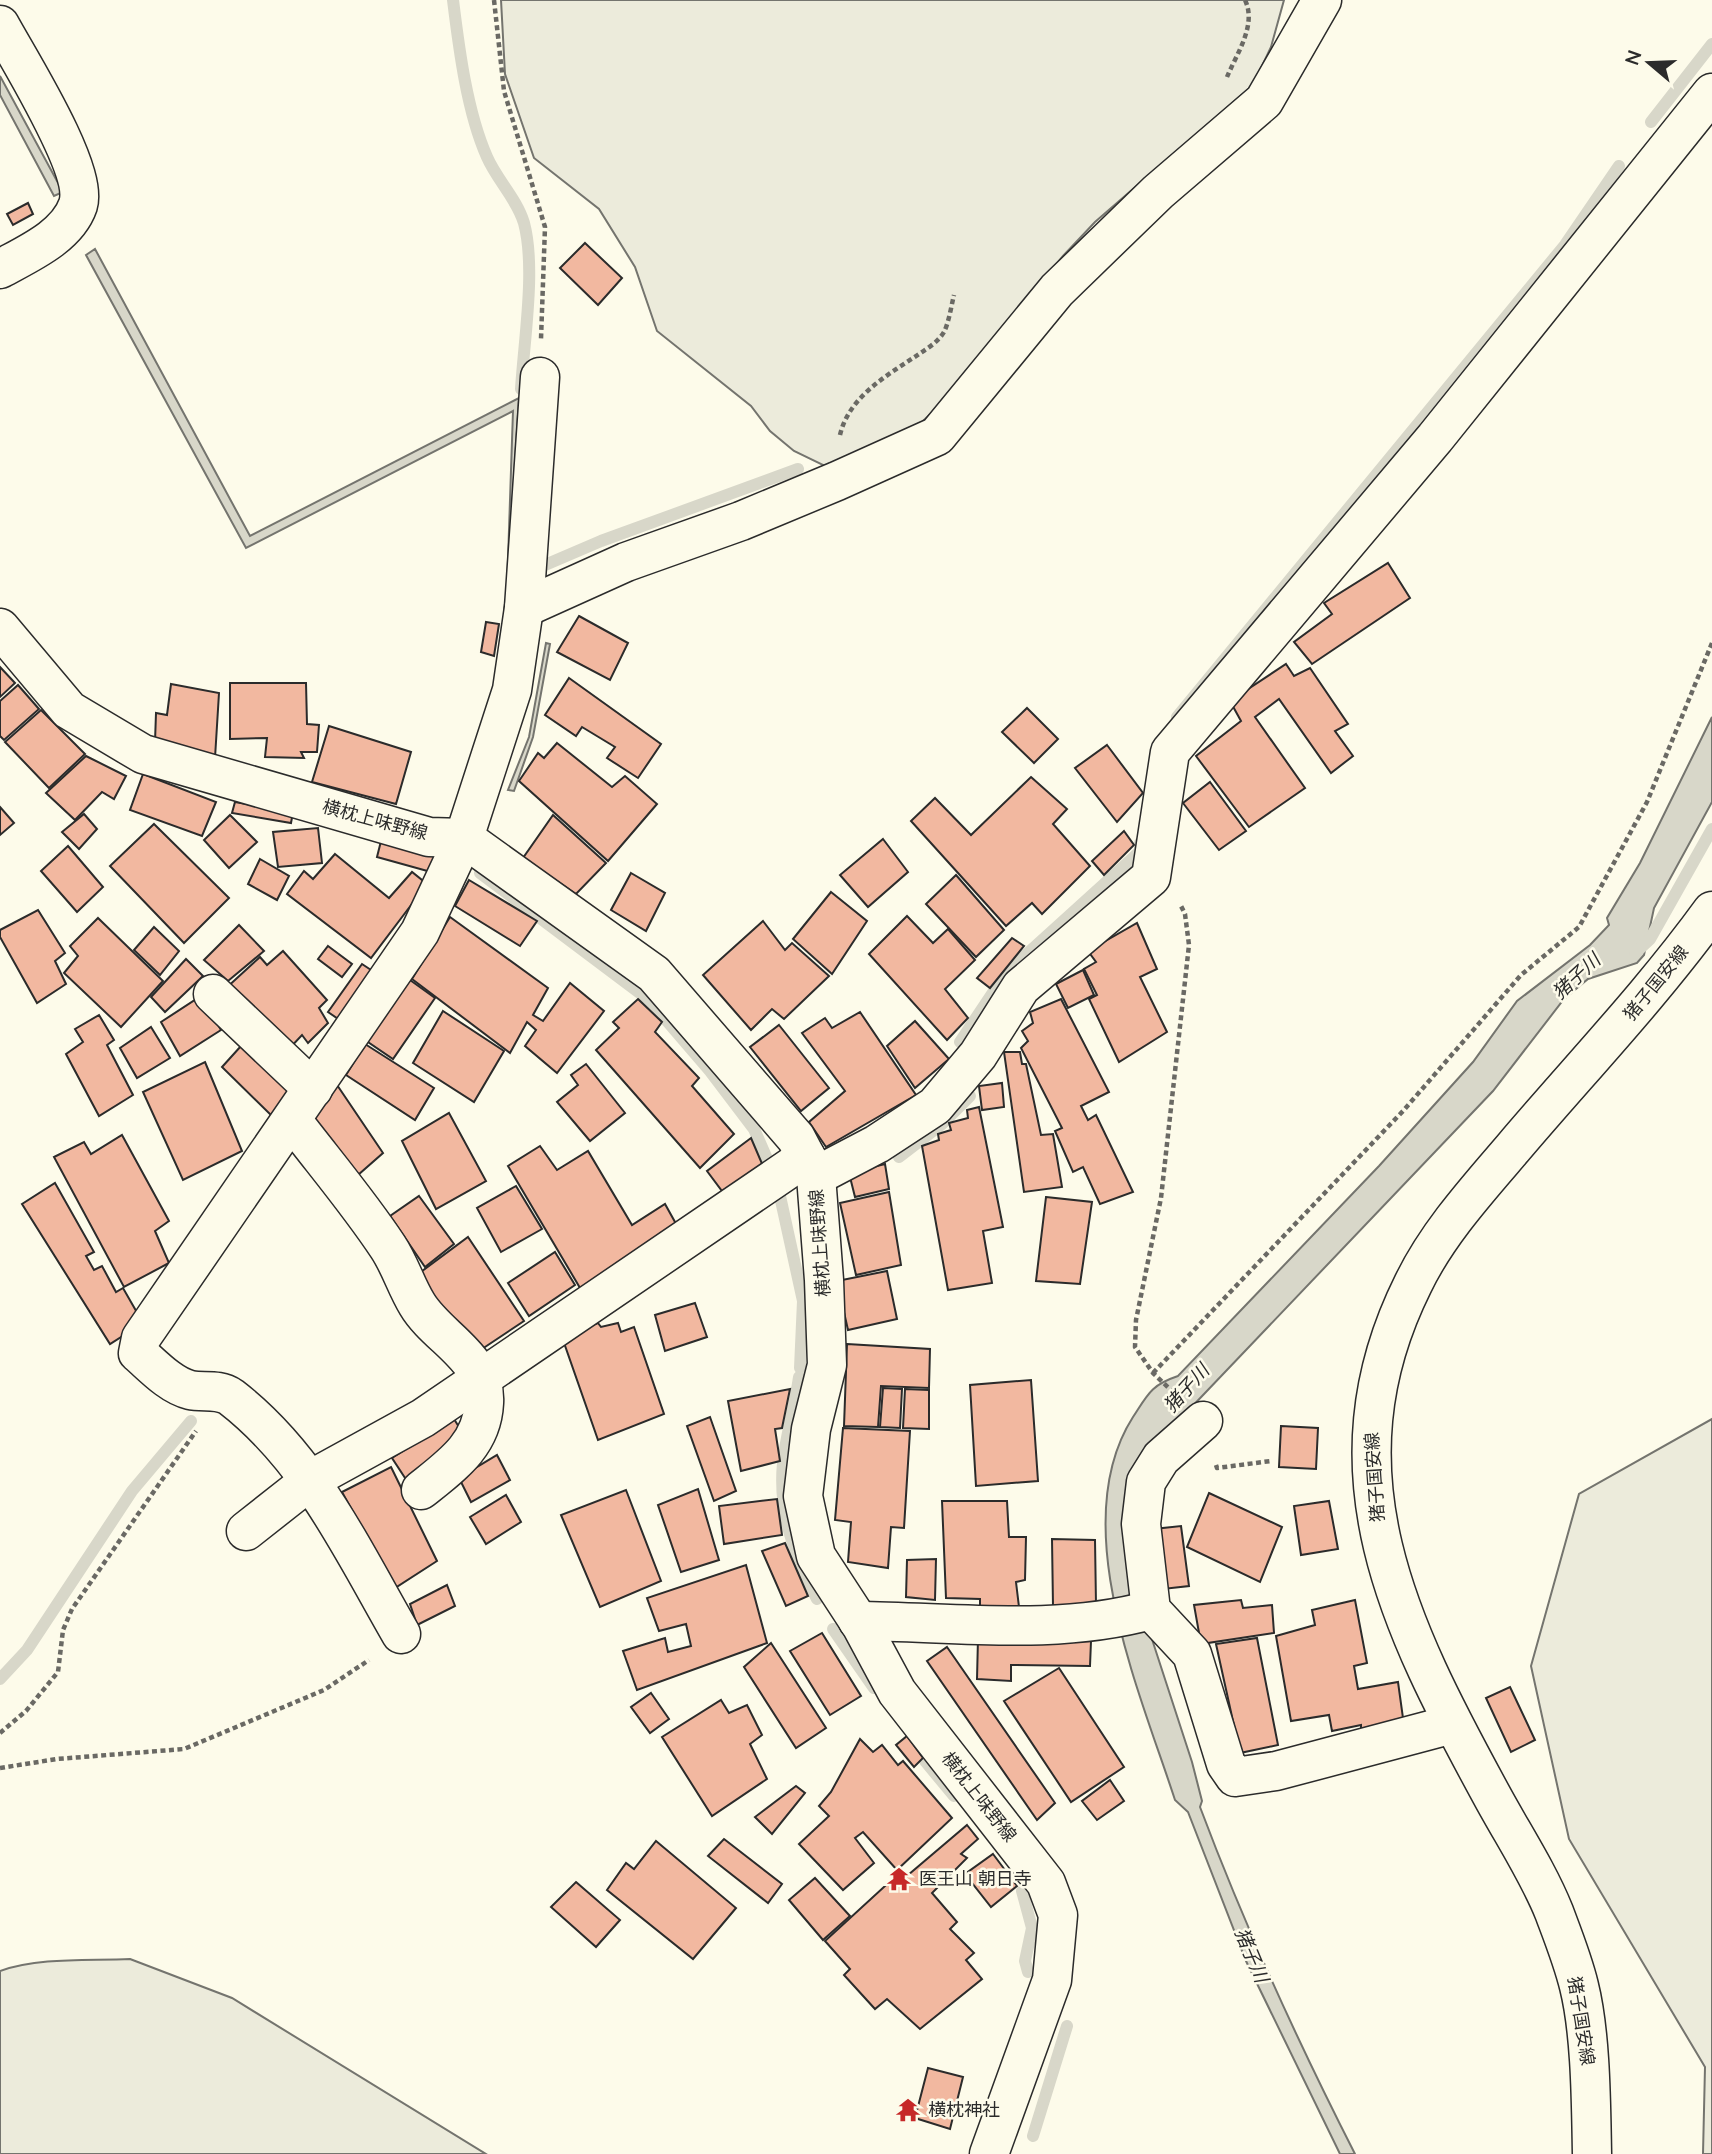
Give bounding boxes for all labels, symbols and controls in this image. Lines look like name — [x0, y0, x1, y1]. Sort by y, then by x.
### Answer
north arrow — [1614, 28, 1684, 98]
text: N — [1619, 47, 1648, 69]
street label: 横枕上味野線 — [320, 794, 430, 846]
street label: 猪子国安線 — [1618, 940, 1694, 1026]
water label: 猪子川 — [1547, 946, 1608, 1006]
street label: 横枕上味野線 — [804, 1188, 836, 1298]
water label: 猪子川 — [1158, 1357, 1217, 1419]
street label: 猪子国安線 — [1360, 1431, 1390, 1523]
street label: 横枕上味野線 — [936, 1747, 1022, 1847]
temple icon: 医王山 朝日寺 — [885, 1865, 913, 1893]
place label: 医王山 朝日寺 — [919, 1867, 1032, 1891]
water label: 猪子川 — [1228, 1924, 1275, 1989]
street label: 猪子国安線 — [1562, 1975, 1600, 2067]
temple icon: 横枕神社 — [894, 2096, 922, 2124]
place label: 横枕神社 — [928, 2098, 1000, 2122]

